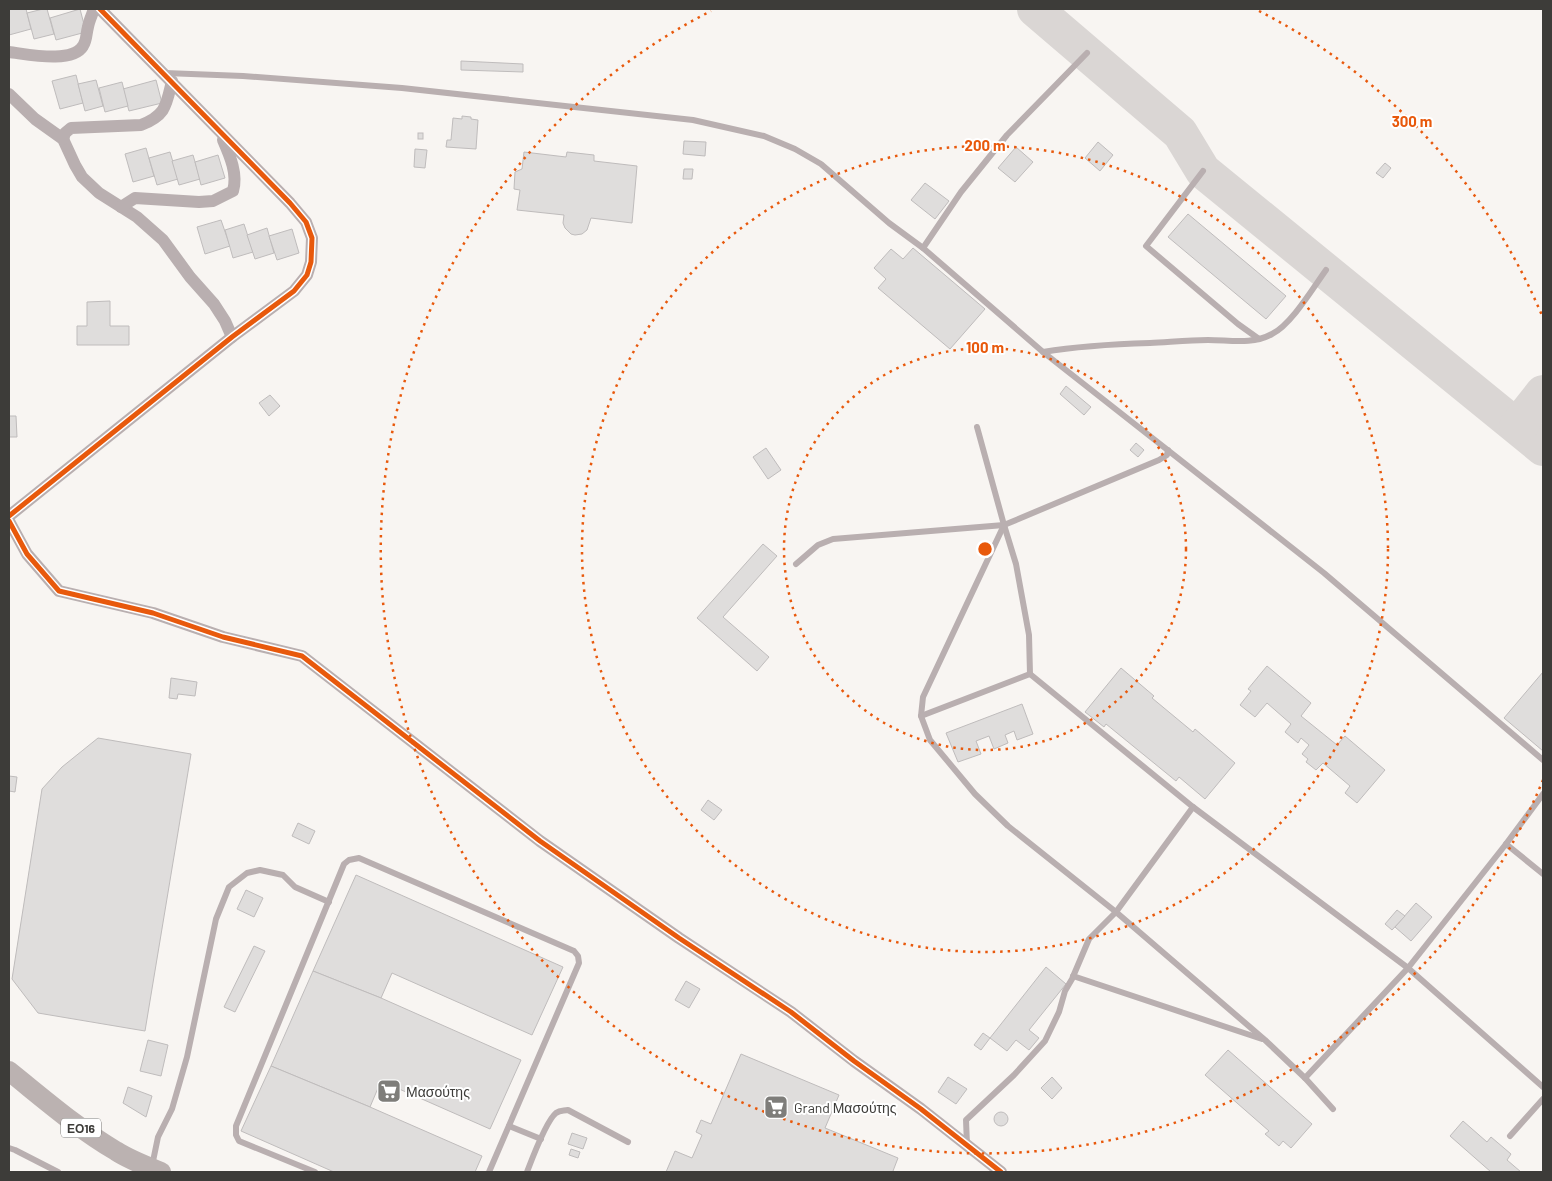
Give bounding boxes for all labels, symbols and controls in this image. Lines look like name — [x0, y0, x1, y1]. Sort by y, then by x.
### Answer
text: 300 m — [1392, 112, 1432, 130]
text: 200 m — [964, 136, 1006, 154]
text: 100 m — [966, 338, 1004, 356]
centre of rings — [976, 540, 994, 558]
supermarket icon: Μασούτης — [376, 1078, 402, 1104]
place label: Μασούτης — [406, 1083, 470, 1100]
supermarket icon: Grand Μασούτης — [763, 1094, 789, 1120]
place label: Grand Μασούτης — [794, 1099, 897, 1116]
road number: ΕΟ16 — [61, 1118, 101, 1138]

